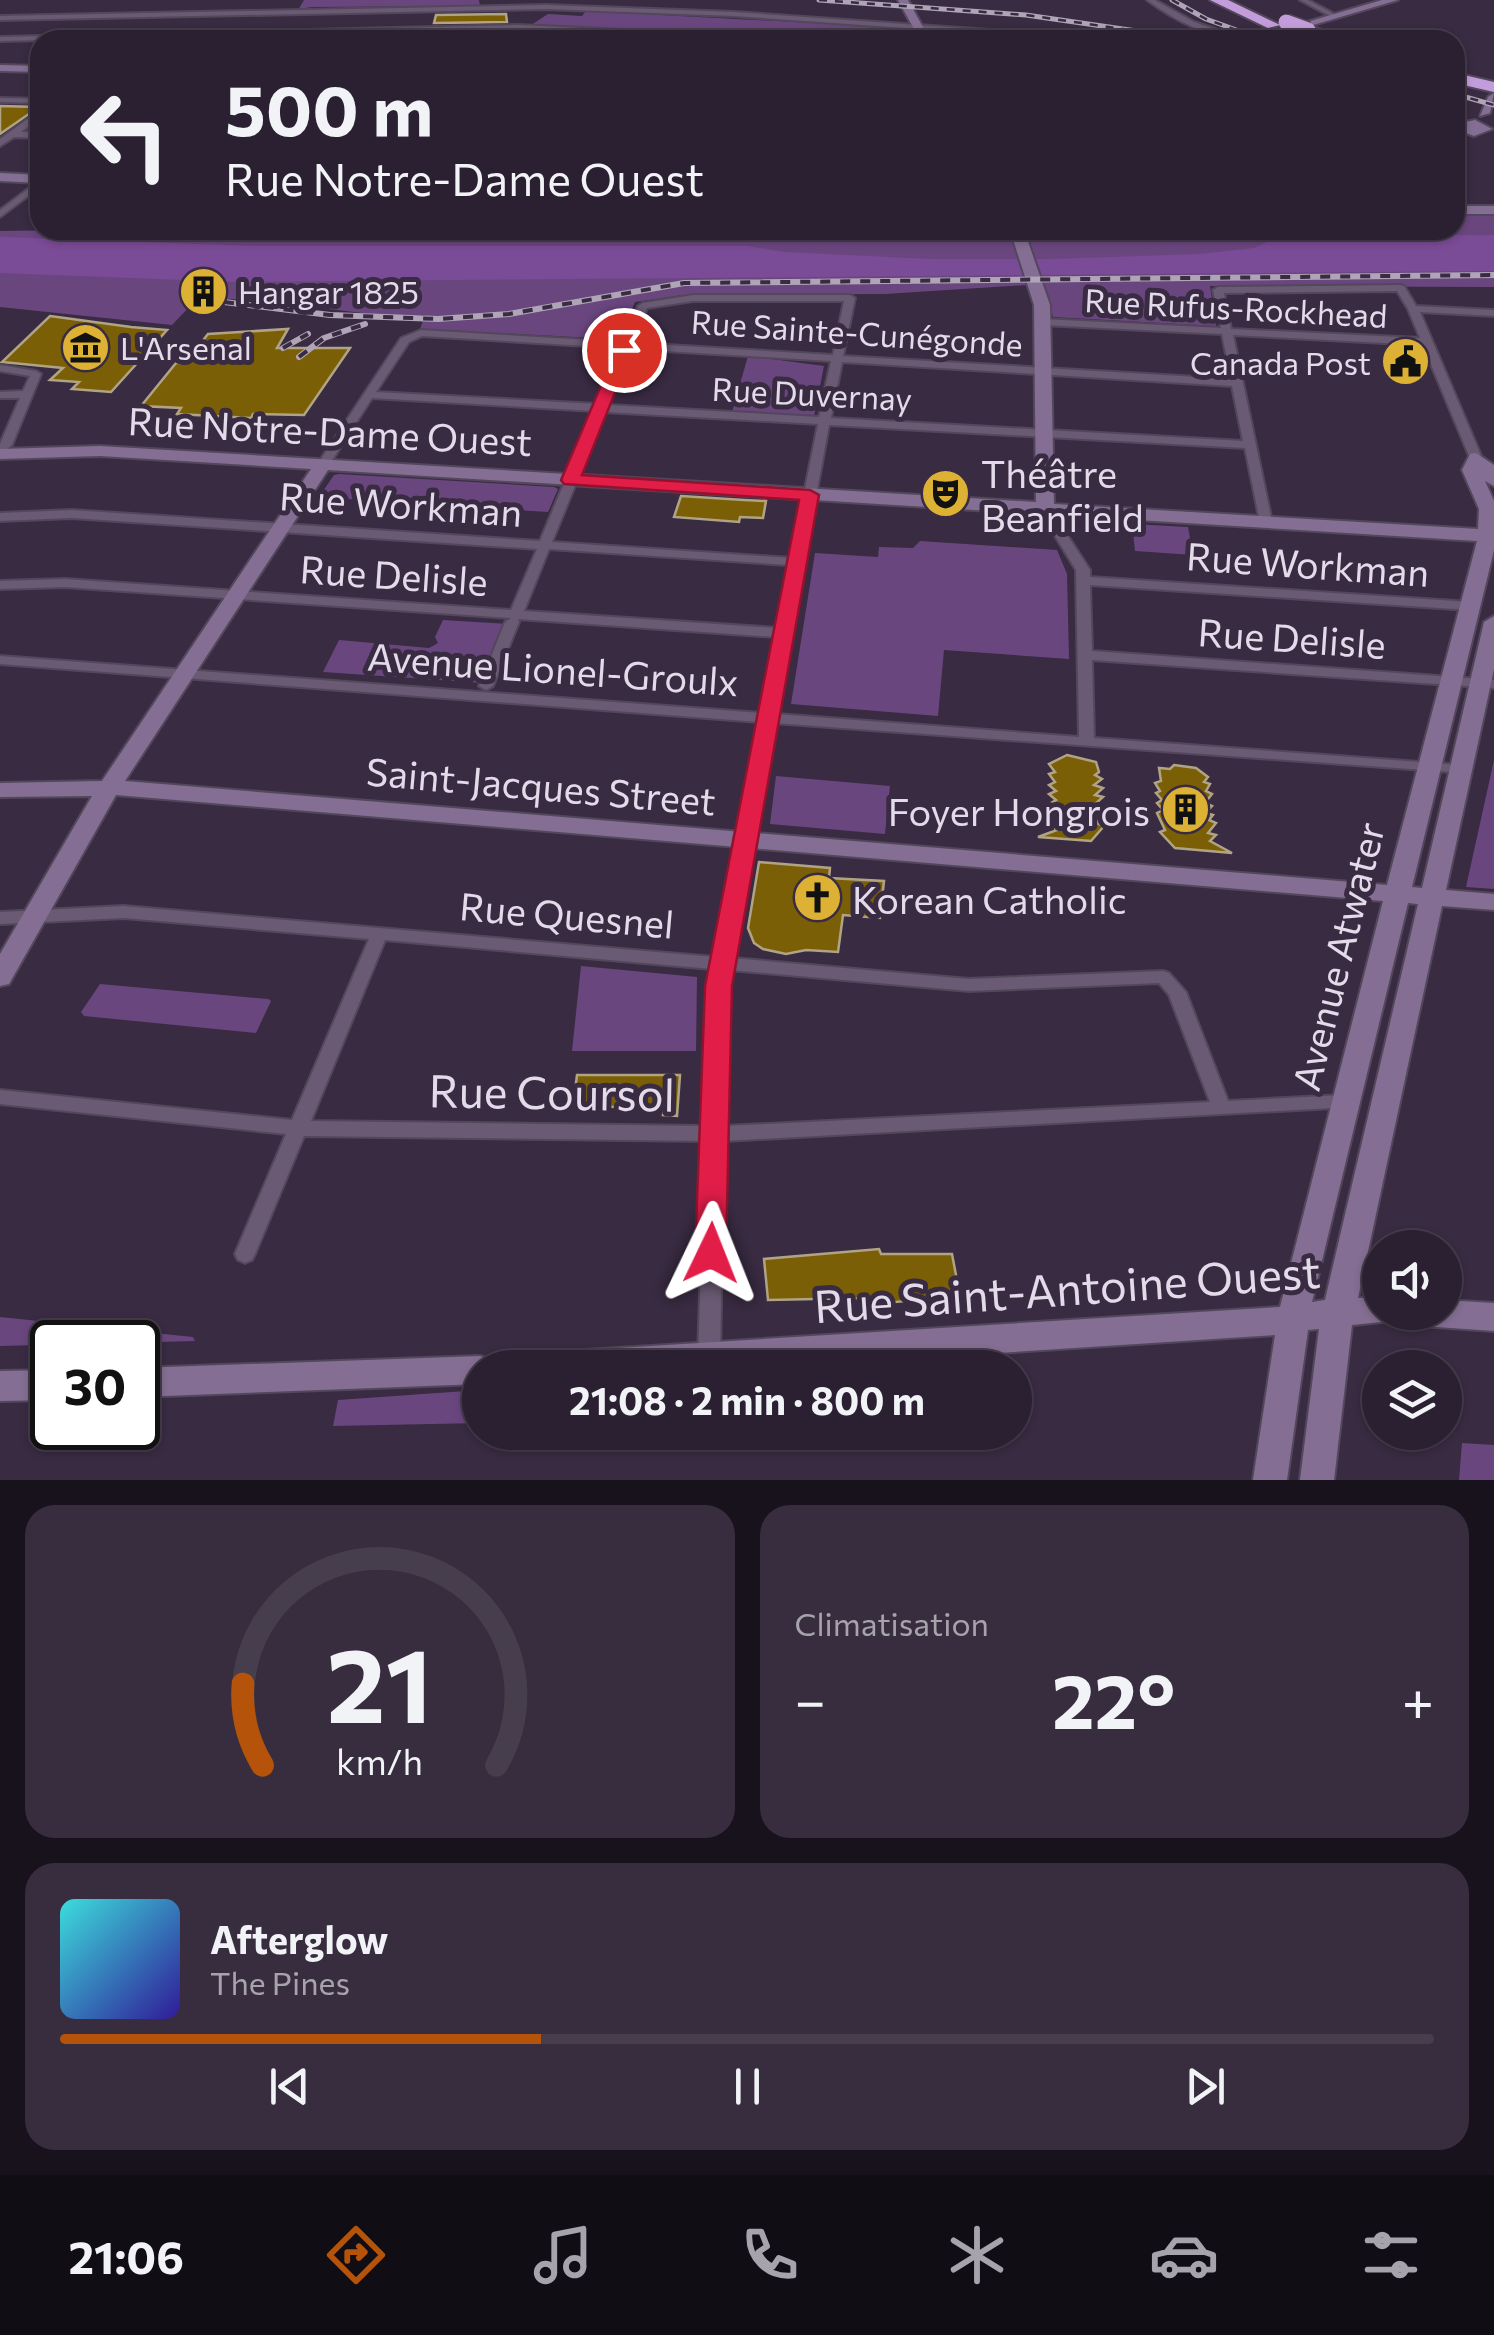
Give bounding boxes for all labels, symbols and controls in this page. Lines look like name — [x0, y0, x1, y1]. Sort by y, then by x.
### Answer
text: 500 m — [225, 65, 433, 150]
icon: left — [60, 70, 190, 200]
text: Rue Notre-Dame Ouest — [225, 150, 704, 205]
building icon: Hangar 1825 — [177, 265, 229, 317]
place label: Hangar 1825 — [238, 271, 419, 311]
street label: Rue Rufus-Rockhead — [1084, 279, 1388, 335]
street label: Rue Sainte-Cunégonde — [690, 300, 1024, 364]
pin — [582, 308, 667, 393]
museum icon: L'Arsenal — [59, 321, 111, 373]
icon: arrive — [597, 323, 652, 378]
place label: L'Arsenal — [120, 327, 252, 367]
public building icon: Canada Post — [1380, 336, 1432, 388]
place label: Canada Post — [1190, 342, 1371, 382]
street label: Rue Duvernay — [711, 368, 913, 418]
street label: Rue Notre-Dame Ouest — [127, 396, 533, 464]
place label: Théâtre Beanfield — [981, 449, 1144, 540]
theatre icon: Théâtre Beanfield — [920, 468, 972, 520]
street label: Rue Workman — [278, 471, 524, 535]
street label: Rue Workman — [1185, 531, 1431, 595]
street label: Rue Delisle — [298, 544, 490, 604]
street label: Rue Delisle — [1196, 607, 1388, 667]
street label: Avenue Lionel-Groulx — [366, 632, 740, 704]
street label: Saint-Jacques Street — [364, 746, 718, 824]
building icon: Foyer Hongrois — [1159, 784, 1211, 836]
place label: Foyer Hongrois — [888, 787, 1150, 834]
street label: Avenue Atwater — [1281, 817, 1393, 1095]
church icon: Korean Catholic — [791, 872, 843, 924]
place label: Korean Catholic — [852, 875, 1127, 922]
street label: Rue Quesnel — [458, 881, 676, 947]
street label: Rue Coursol — [428, 1061, 676, 1121]
position arrow — [659, 1201, 763, 1305]
map controls — [1362, 1230, 1462, 1450]
button: sound — [1362, 1230, 1462, 1330]
street label: Rue Saint-Antoine Ouest — [812, 1242, 1322, 1332]
speed limit sign: 30 — [30, 1320, 160, 1450]
button: layers — [1362, 1350, 1462, 1450]
text: 21:08 · 2 min · 800 m — [569, 1376, 925, 1423]
text: Climatisation — [795, 1603, 989, 1643]
text: 21 — [327, 1617, 433, 1744]
text: 22° — [1052, 1653, 1175, 1744]
text: − — [795, 1665, 826, 1732]
text: + — [1402, 1665, 1434, 1732]
text: km/h — [336, 1739, 423, 1782]
text: Afterglow — [210, 1915, 388, 1962]
text: The Pines — [210, 1962, 350, 2002]
icon: previous — [262, 2059, 317, 2114]
icon: pause — [720, 2059, 775, 2114]
icon: next — [1178, 2059, 1233, 2114]
icon: directions — [321, 2220, 391, 2290]
icon: music — [528, 2220, 598, 2290]
icon: phone — [735, 2220, 805, 2290]
icon: climate — [942, 2220, 1012, 2290]
icon: car — [1149, 2220, 1219, 2290]
icon: filters — [1356, 2220, 1426, 2290]
text: 21:06 — [68, 2228, 184, 2283]

